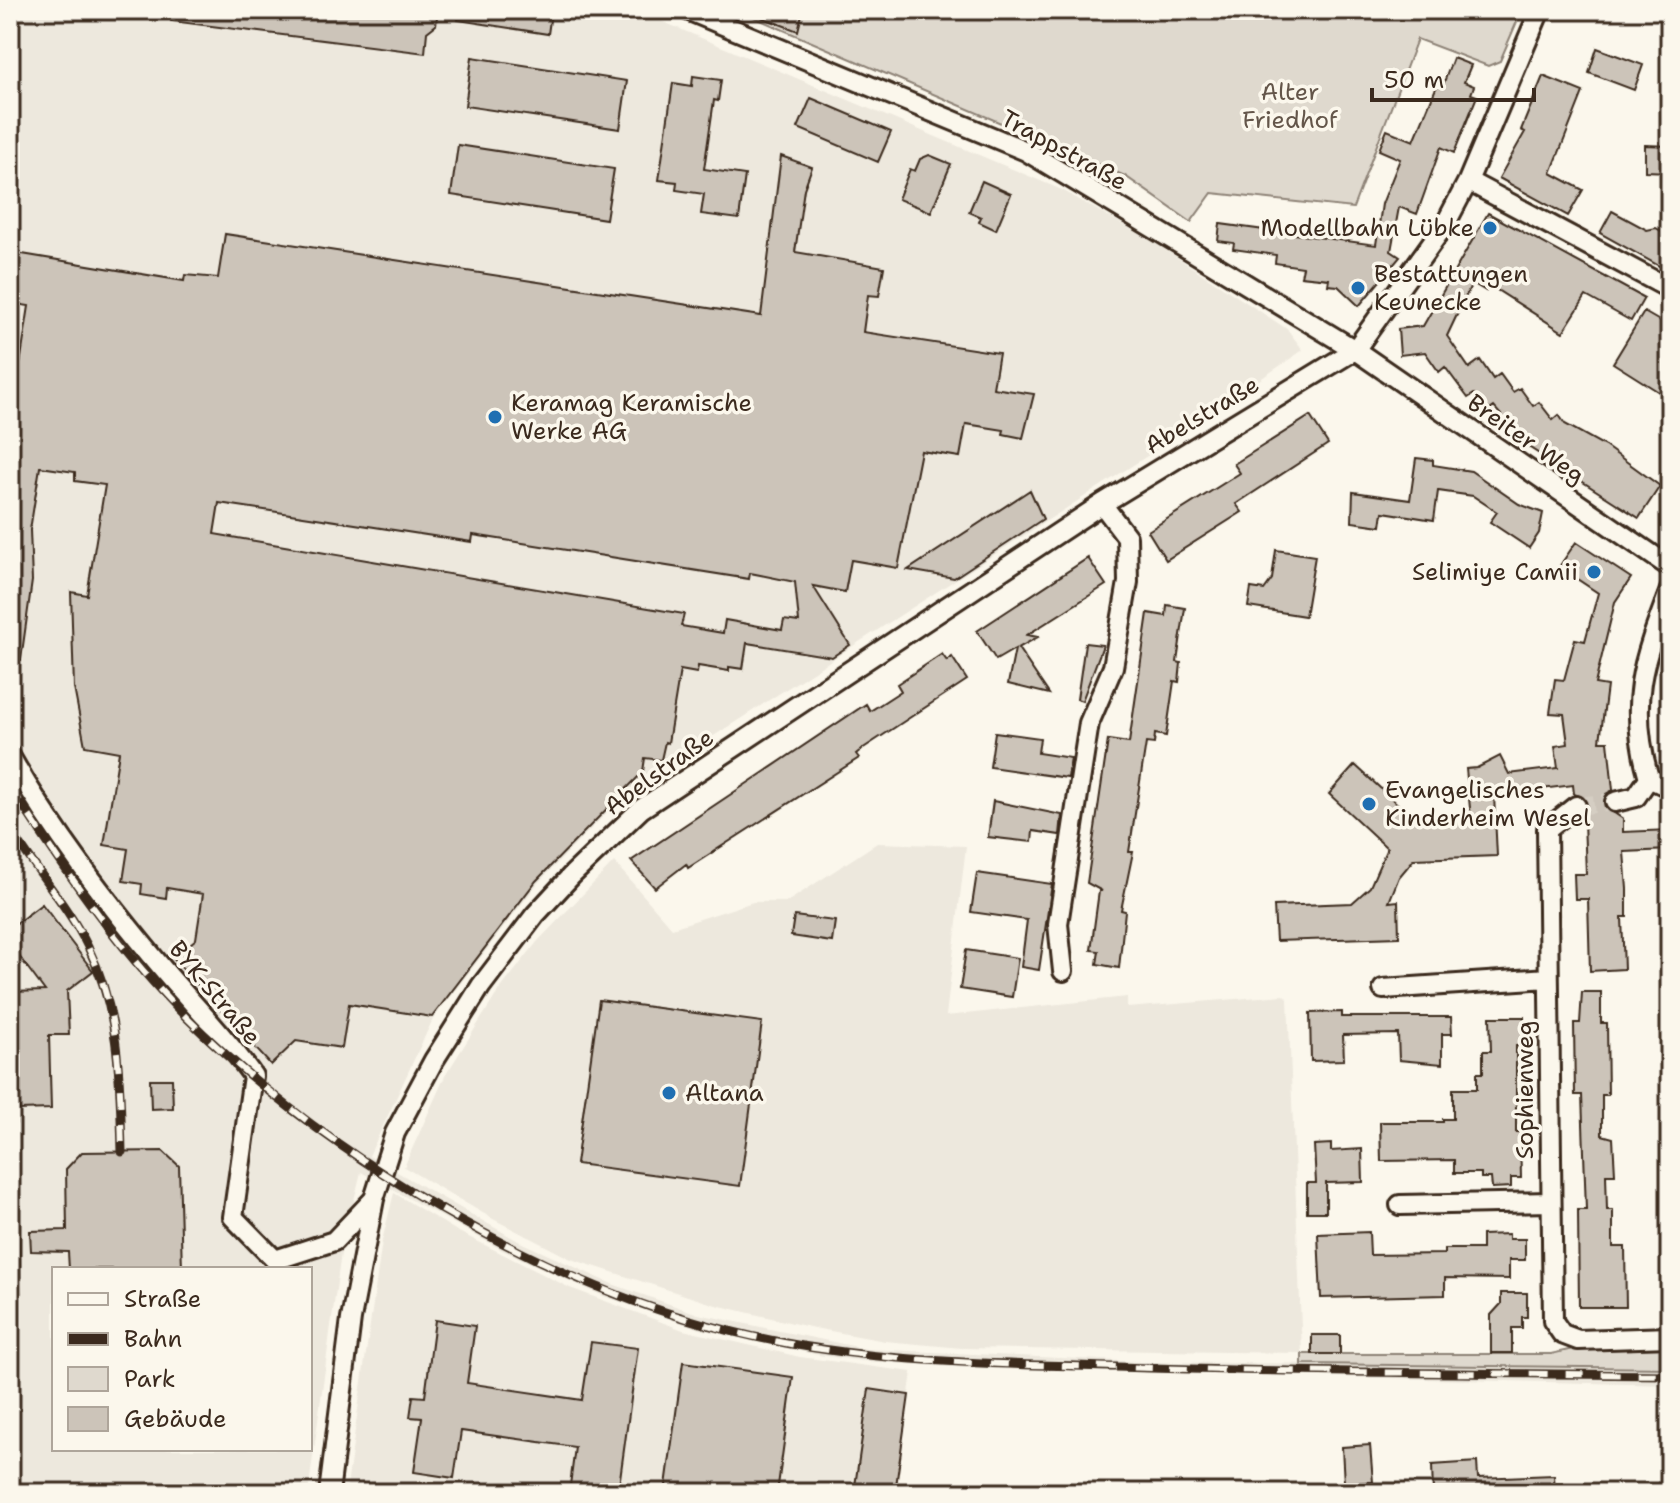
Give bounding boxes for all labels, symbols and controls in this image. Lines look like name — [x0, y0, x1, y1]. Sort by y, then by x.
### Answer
scale bar — [1372, 52, 1534, 102]
text: 50 m — [1384, 64, 1444, 96]
park label: Alter Friedhof — [1242, 76, 1339, 136]
street label: Trappstraße — [995, 102, 1133, 198]
place label: Modellbahn Lübke — [1261, 212, 1474, 244]
marker: Modellbahn Lübke — [1481, 219, 1499, 237]
place label: Bestattungen Keunecke — [1374, 258, 1528, 318]
marker: Bestattungen Keunecke — [1349, 279, 1367, 297]
street label: Abelstraße — [1139, 368, 1265, 462]
place label: Keramag Keramische Werke AG — [511, 387, 752, 447]
street label: Breiter Weg — [1461, 387, 1591, 491]
marker: Keramag Keramische Werke AG — [486, 408, 504, 426]
place label: Selimiye Camii — [1412, 556, 1578, 588]
marker: Selimiye Camii — [1585, 563, 1603, 581]
street label: Abelstraße — [598, 722, 720, 822]
place label: Evangelisches Kinderheim Wesel — [1385, 774, 1591, 834]
marker: Evangelisches Kinderheim Wesel — [1360, 795, 1378, 813]
street label: BYK-Straße — [162, 934, 268, 1052]
street label: Sophienweg — [1509, 1021, 1541, 1159]
place label: Altana — [685, 1077, 764, 1109]
marker: Altana — [660, 1084, 678, 1102]
legend — [52, 1267, 312, 1451]
text: Straße — [124, 1283, 201, 1315]
text: Bahn — [124, 1323, 182, 1355]
text: Park — [124, 1363, 176, 1395]
text: Gebäude — [124, 1403, 226, 1435]

